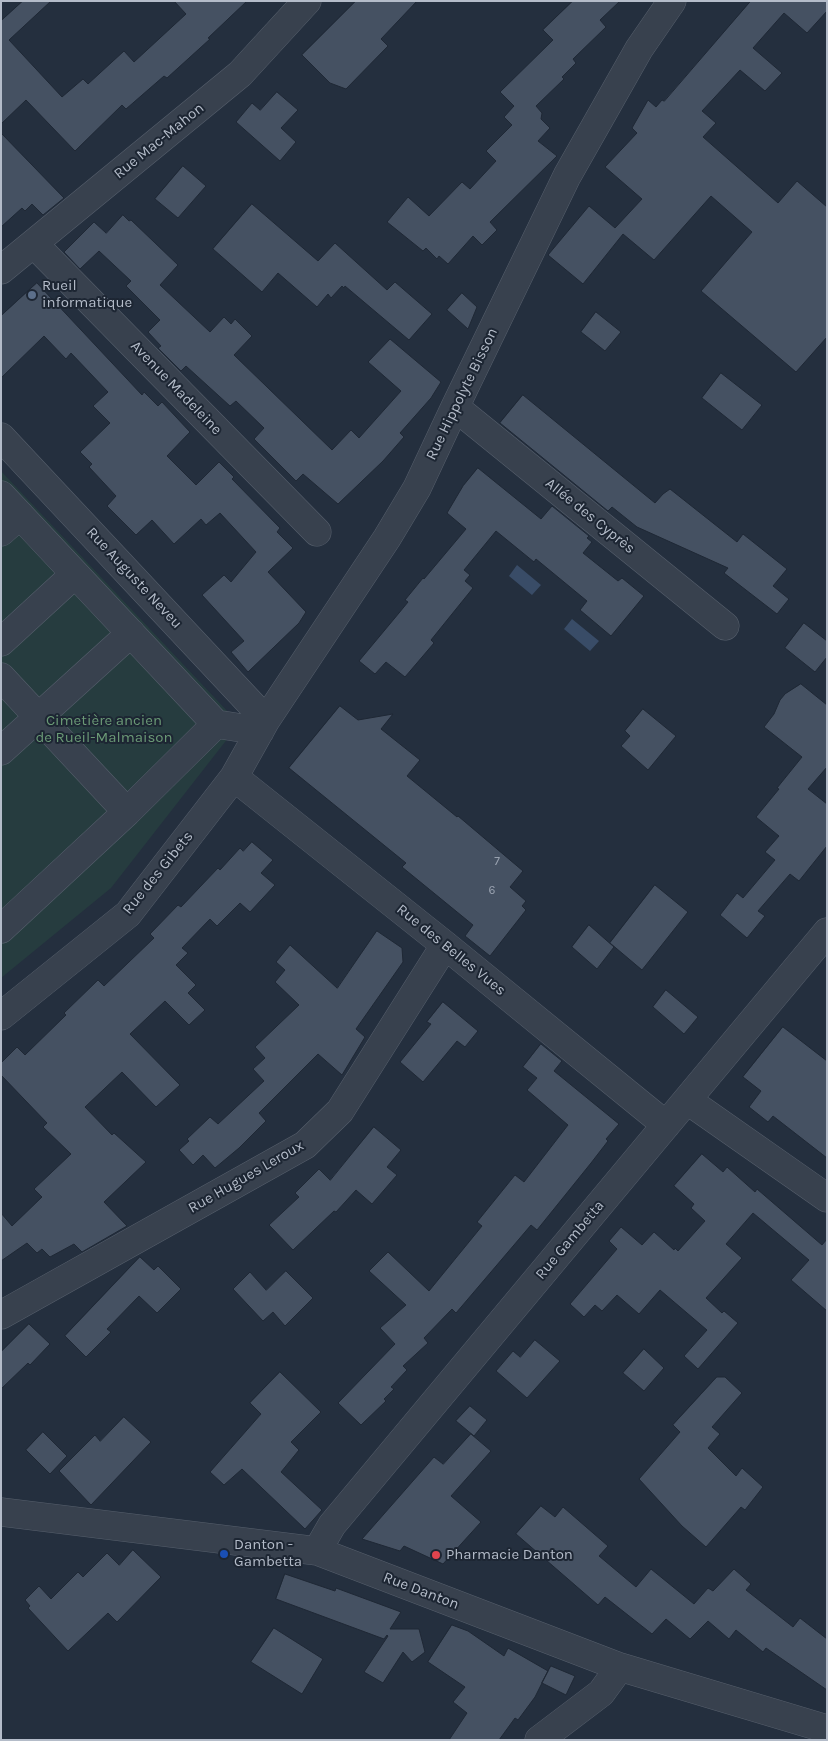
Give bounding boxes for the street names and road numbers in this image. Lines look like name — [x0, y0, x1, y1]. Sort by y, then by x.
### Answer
street label: Rue Mac-Mahon — [110, 99, 208, 183]
street label: Rue Hippolyte Bisson — [422, 325, 502, 463]
street label: Avenue Madeleine — [127, 337, 225, 439]
street label: Allée des Cyprès — [542, 474, 638, 558]
street label: Rue Auguste Neveu — [82, 524, 186, 632]
street label: Rue des Gibets — [119, 828, 197, 918]
street label: Rue des Belles Vues — [393, 900, 509, 1000]
street label: Rue Hugues Leroux — [185, 1137, 307, 1217]
street label: Rue Gambetta — [532, 1197, 608, 1283]
street label: Rue Danton — [381, 1568, 461, 1614]

